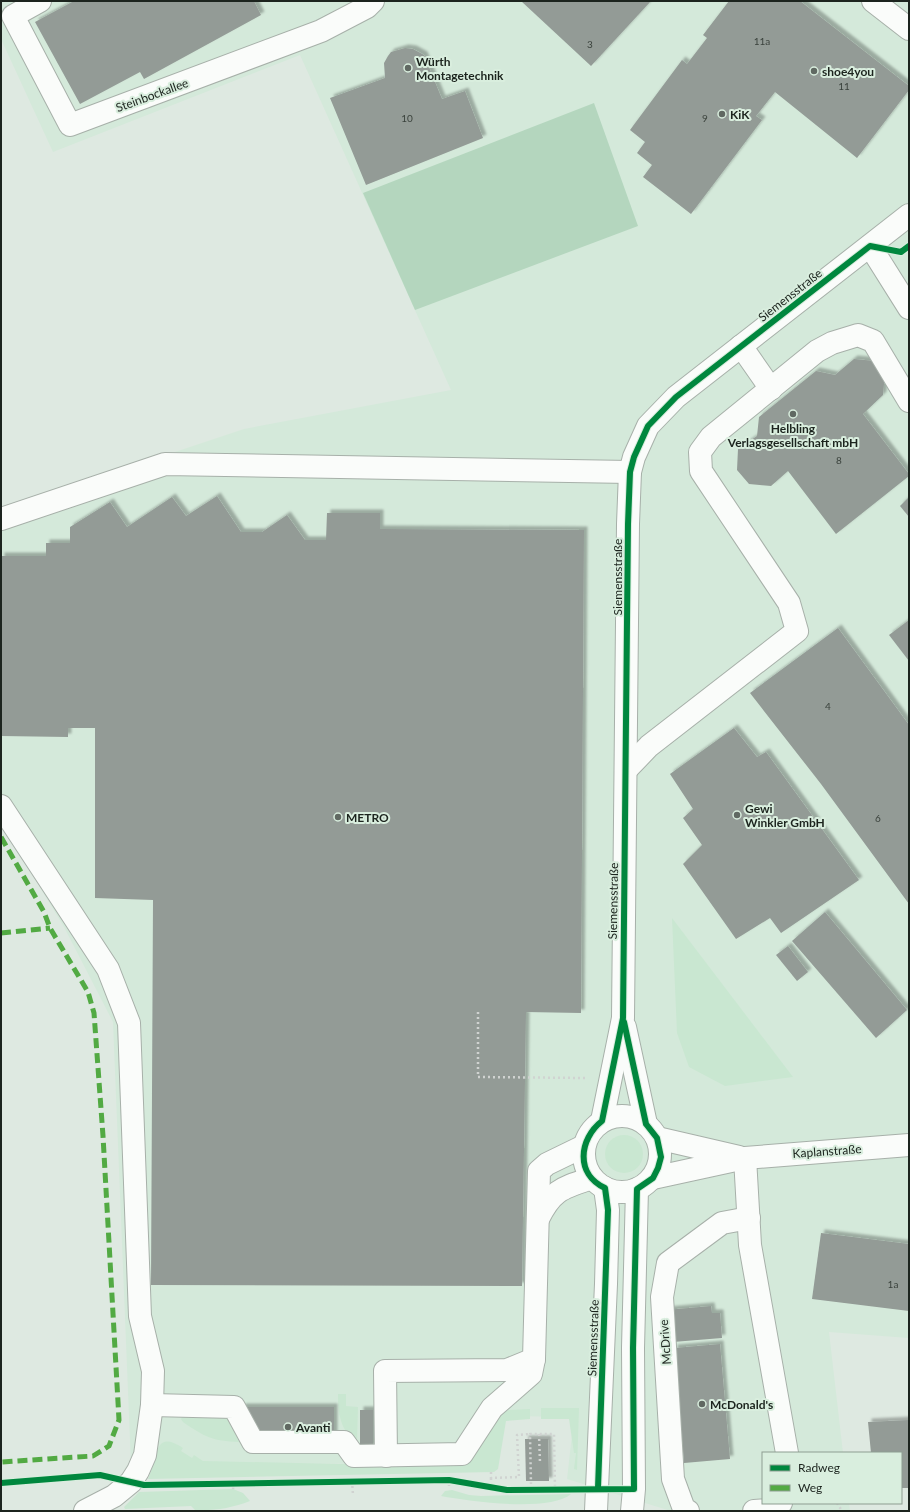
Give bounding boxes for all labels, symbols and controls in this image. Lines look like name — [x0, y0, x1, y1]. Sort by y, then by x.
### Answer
house number: 11a — [754, 35, 770, 47]
house number: 3 — [587, 38, 593, 50]
place label: Würth Montagetechnik — [416, 54, 504, 83]
marker: Würth Montagetechnik — [403, 63, 413, 73]
place label: shoe4you — [822, 64, 874, 79]
marker: shoe4you — [809, 66, 819, 76]
street label: Steinbockallee — [114, 75, 190, 115]
house number: 11 — [838, 80, 850, 92]
place label: KiK — [730, 107, 750, 122]
marker: KiK — [717, 109, 727, 119]
house number: 10 — [401, 112, 413, 124]
house number: 9 — [702, 112, 708, 124]
street label: Siemensstraße — [755, 265, 825, 325]
marker: Helbling Verlagsgesellschaft mbH — [788, 409, 798, 419]
place label: Helbling Verlagsgesellschaft mbH — [727, 421, 858, 450]
house number: 8 — [836, 454, 842, 466]
street label: Siemensstraße — [610, 539, 625, 615]
house number: 4 — [825, 700, 831, 712]
place label: Gewi Winkler GmbH — [745, 801, 825, 830]
place label: METRO — [346, 810, 389, 825]
marker: Gewi Winkler GmbH — [732, 810, 742, 820]
marker: METRO — [333, 812, 343, 822]
house number: 6 — [875, 812, 881, 824]
street label: Siemensstraße — [605, 862, 621, 940]
street label: Kaplanstraße — [792, 1141, 862, 1161]
house number: 1a — [888, 1278, 898, 1290]
street label: Siemensstraße — [584, 1299, 602, 1377]
street label: McDrive — [656, 1319, 674, 1365]
place label: McDonald's — [710, 1397, 773, 1412]
marker: McDonald's — [697, 1399, 707, 1409]
place label: Avanti — [295, 1420, 331, 1435]
marker: Avanti — [283, 1422, 293, 1432]
legend — [762, 1452, 902, 1504]
text: Radweg — [798, 1460, 840, 1475]
text: Weg — [798, 1480, 822, 1495]

